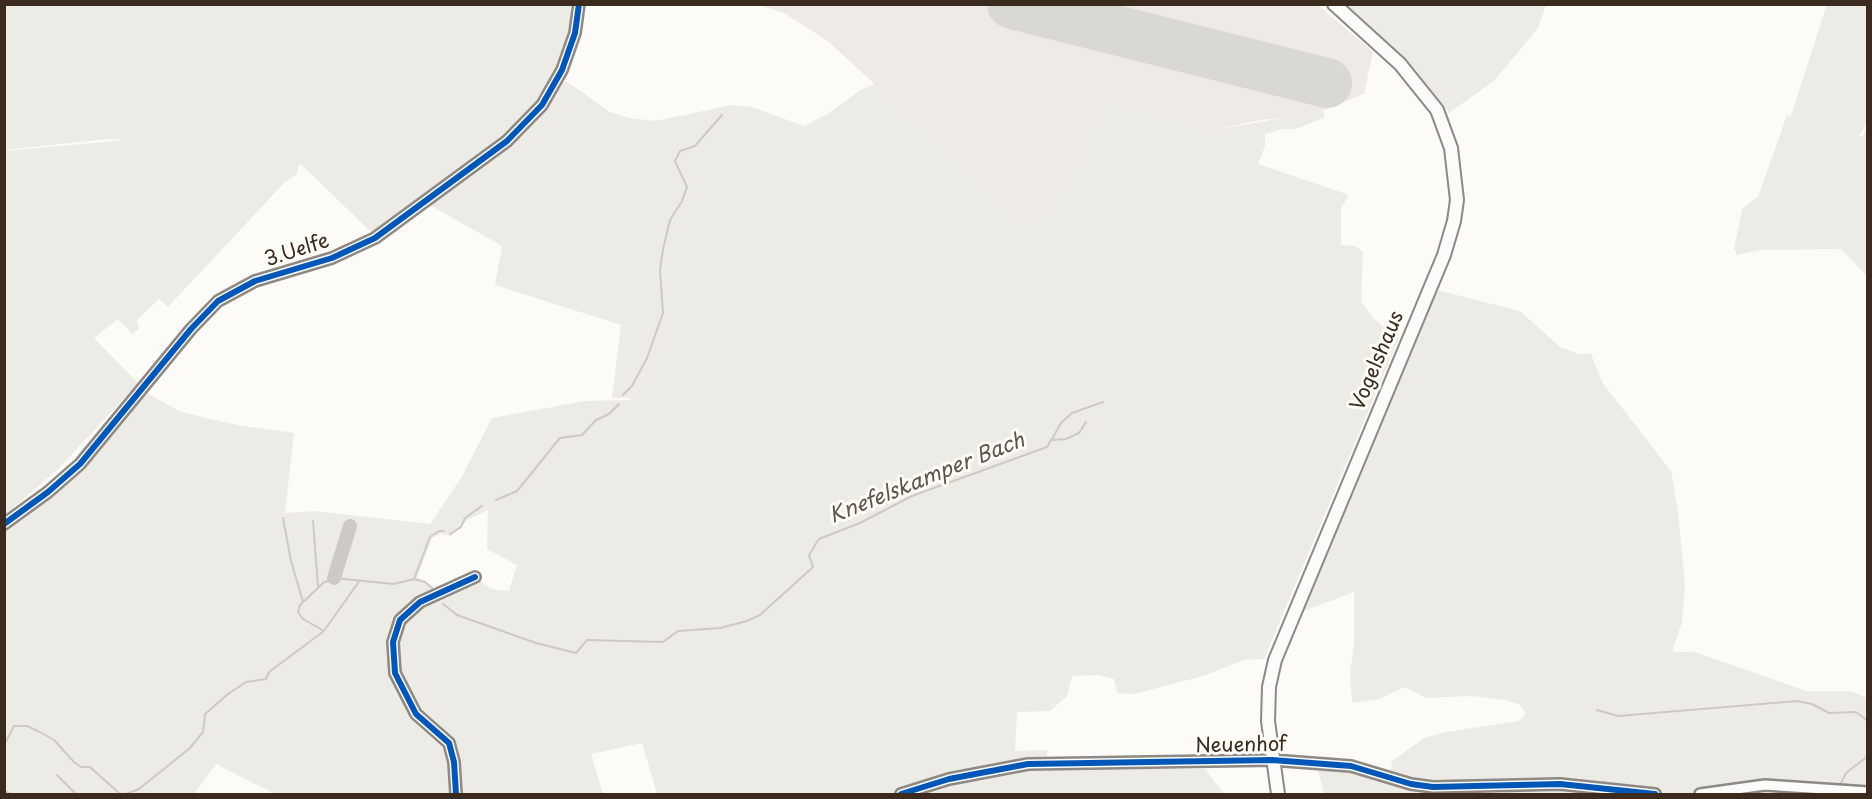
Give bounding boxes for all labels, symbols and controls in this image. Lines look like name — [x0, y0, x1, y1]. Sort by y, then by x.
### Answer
street label: 3.Uelfe — [262, 229, 332, 273]
street label: Vogelshaus — [1346, 308, 1410, 414]
water label: Knefelskamper Bach — [826, 428, 1028, 530]
street label: Neuenhof — [1195, 733, 1287, 759]

